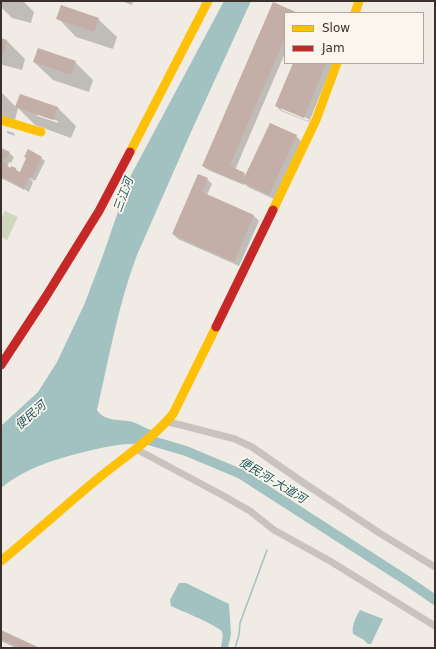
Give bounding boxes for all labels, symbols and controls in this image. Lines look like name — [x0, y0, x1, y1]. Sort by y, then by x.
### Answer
legend — [284, 12, 424, 64]
text: Slow — [322, 21, 350, 35]
text: Jam — [322, 41, 345, 55]
water label: 三江河 — [111, 176, 137, 214]
water label: 便民河 — [13, 399, 49, 433]
water label: 便民河-大道河 — [236, 455, 308, 507]

